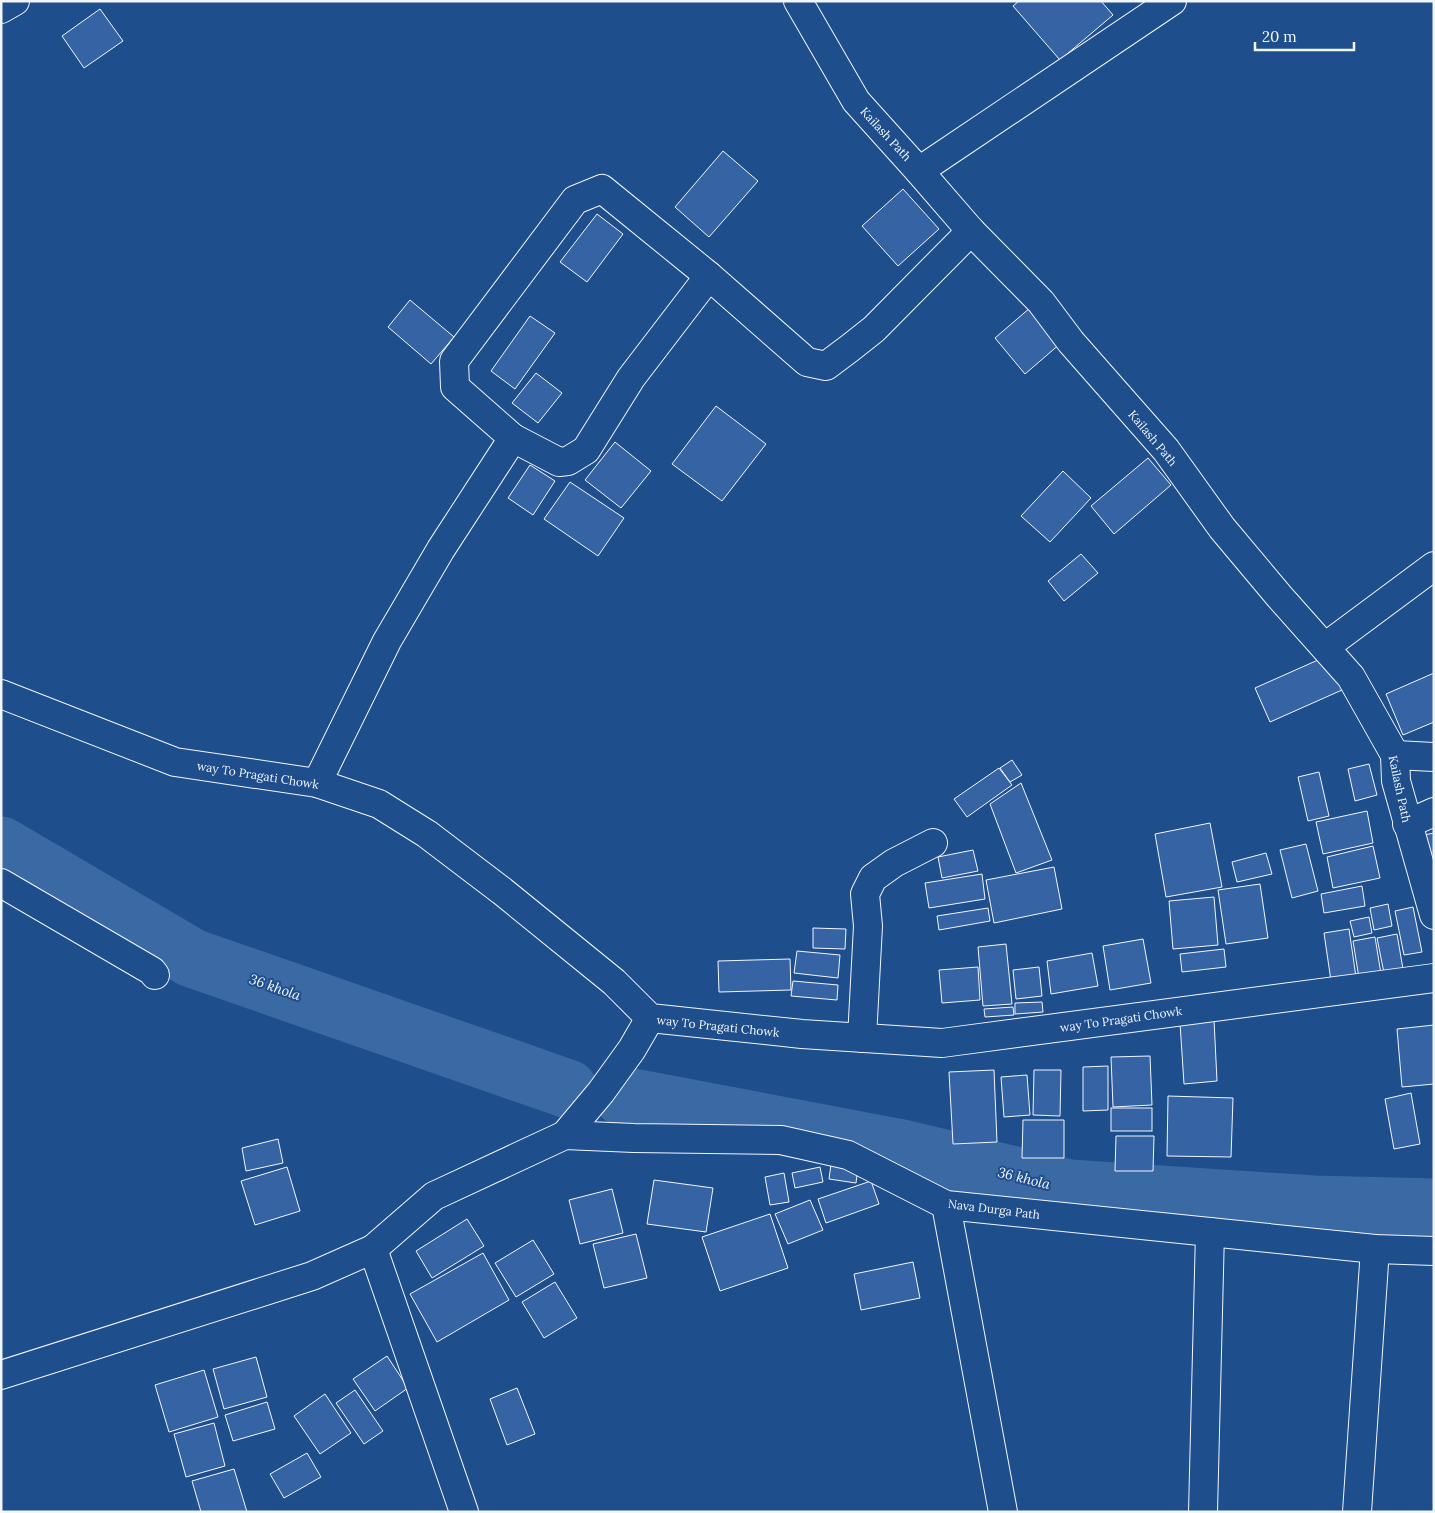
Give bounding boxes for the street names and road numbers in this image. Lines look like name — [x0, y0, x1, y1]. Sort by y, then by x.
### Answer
street label: Kailash Path — [857, 104, 915, 164]
street label: Kailash Path — [1125, 407, 1181, 469]
street label: Kailash Path — [1386, 754, 1414, 824]
street label: way To Pragati Chowk — [196, 758, 321, 792]
street label: way To Pragati Chowk — [1059, 1003, 1184, 1035]
street label: way To Pragati Chowk — [656, 1012, 781, 1040]
street label: Nava Durga Path — [947, 1196, 1041, 1222]

